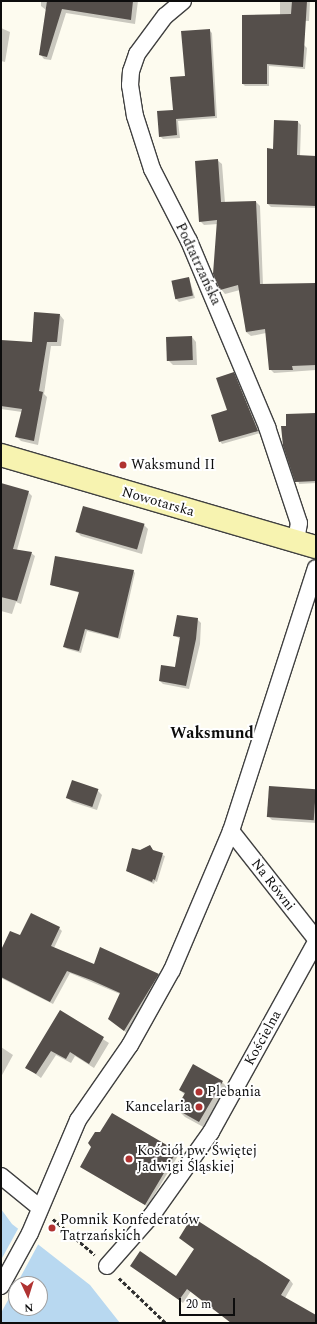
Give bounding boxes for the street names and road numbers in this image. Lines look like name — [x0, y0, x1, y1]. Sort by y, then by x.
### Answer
street label: Podtatrzańska — [172, 220, 224, 308]
street label: Nowotarska — [120, 484, 196, 520]
street label: Na Równi — [248, 856, 298, 914]
street label: Kościelna — [241, 1008, 285, 1068]

